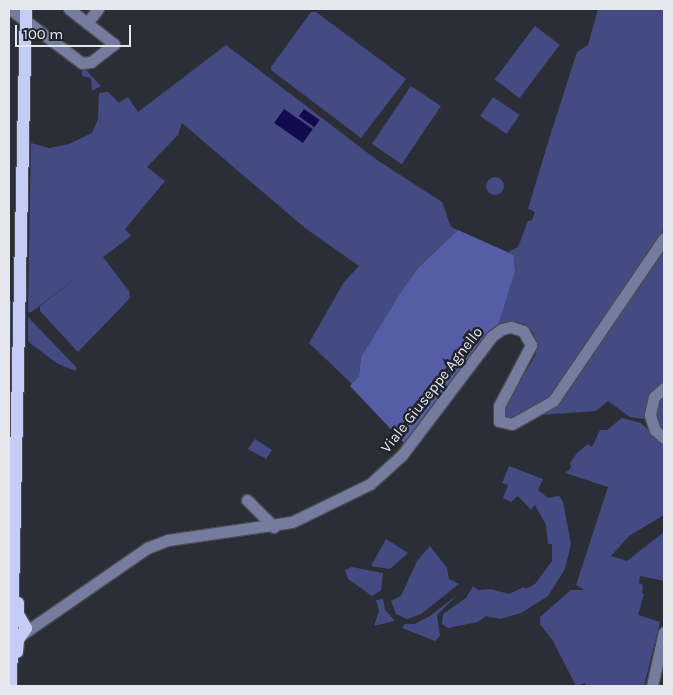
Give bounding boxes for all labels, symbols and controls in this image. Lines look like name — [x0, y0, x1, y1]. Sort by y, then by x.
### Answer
scale bar — [18, 15, 134, 47]
text: 100 m — [23, 25, 63, 43]
street label: Viale Giuseppe Agnello — [377, 324, 487, 456]

